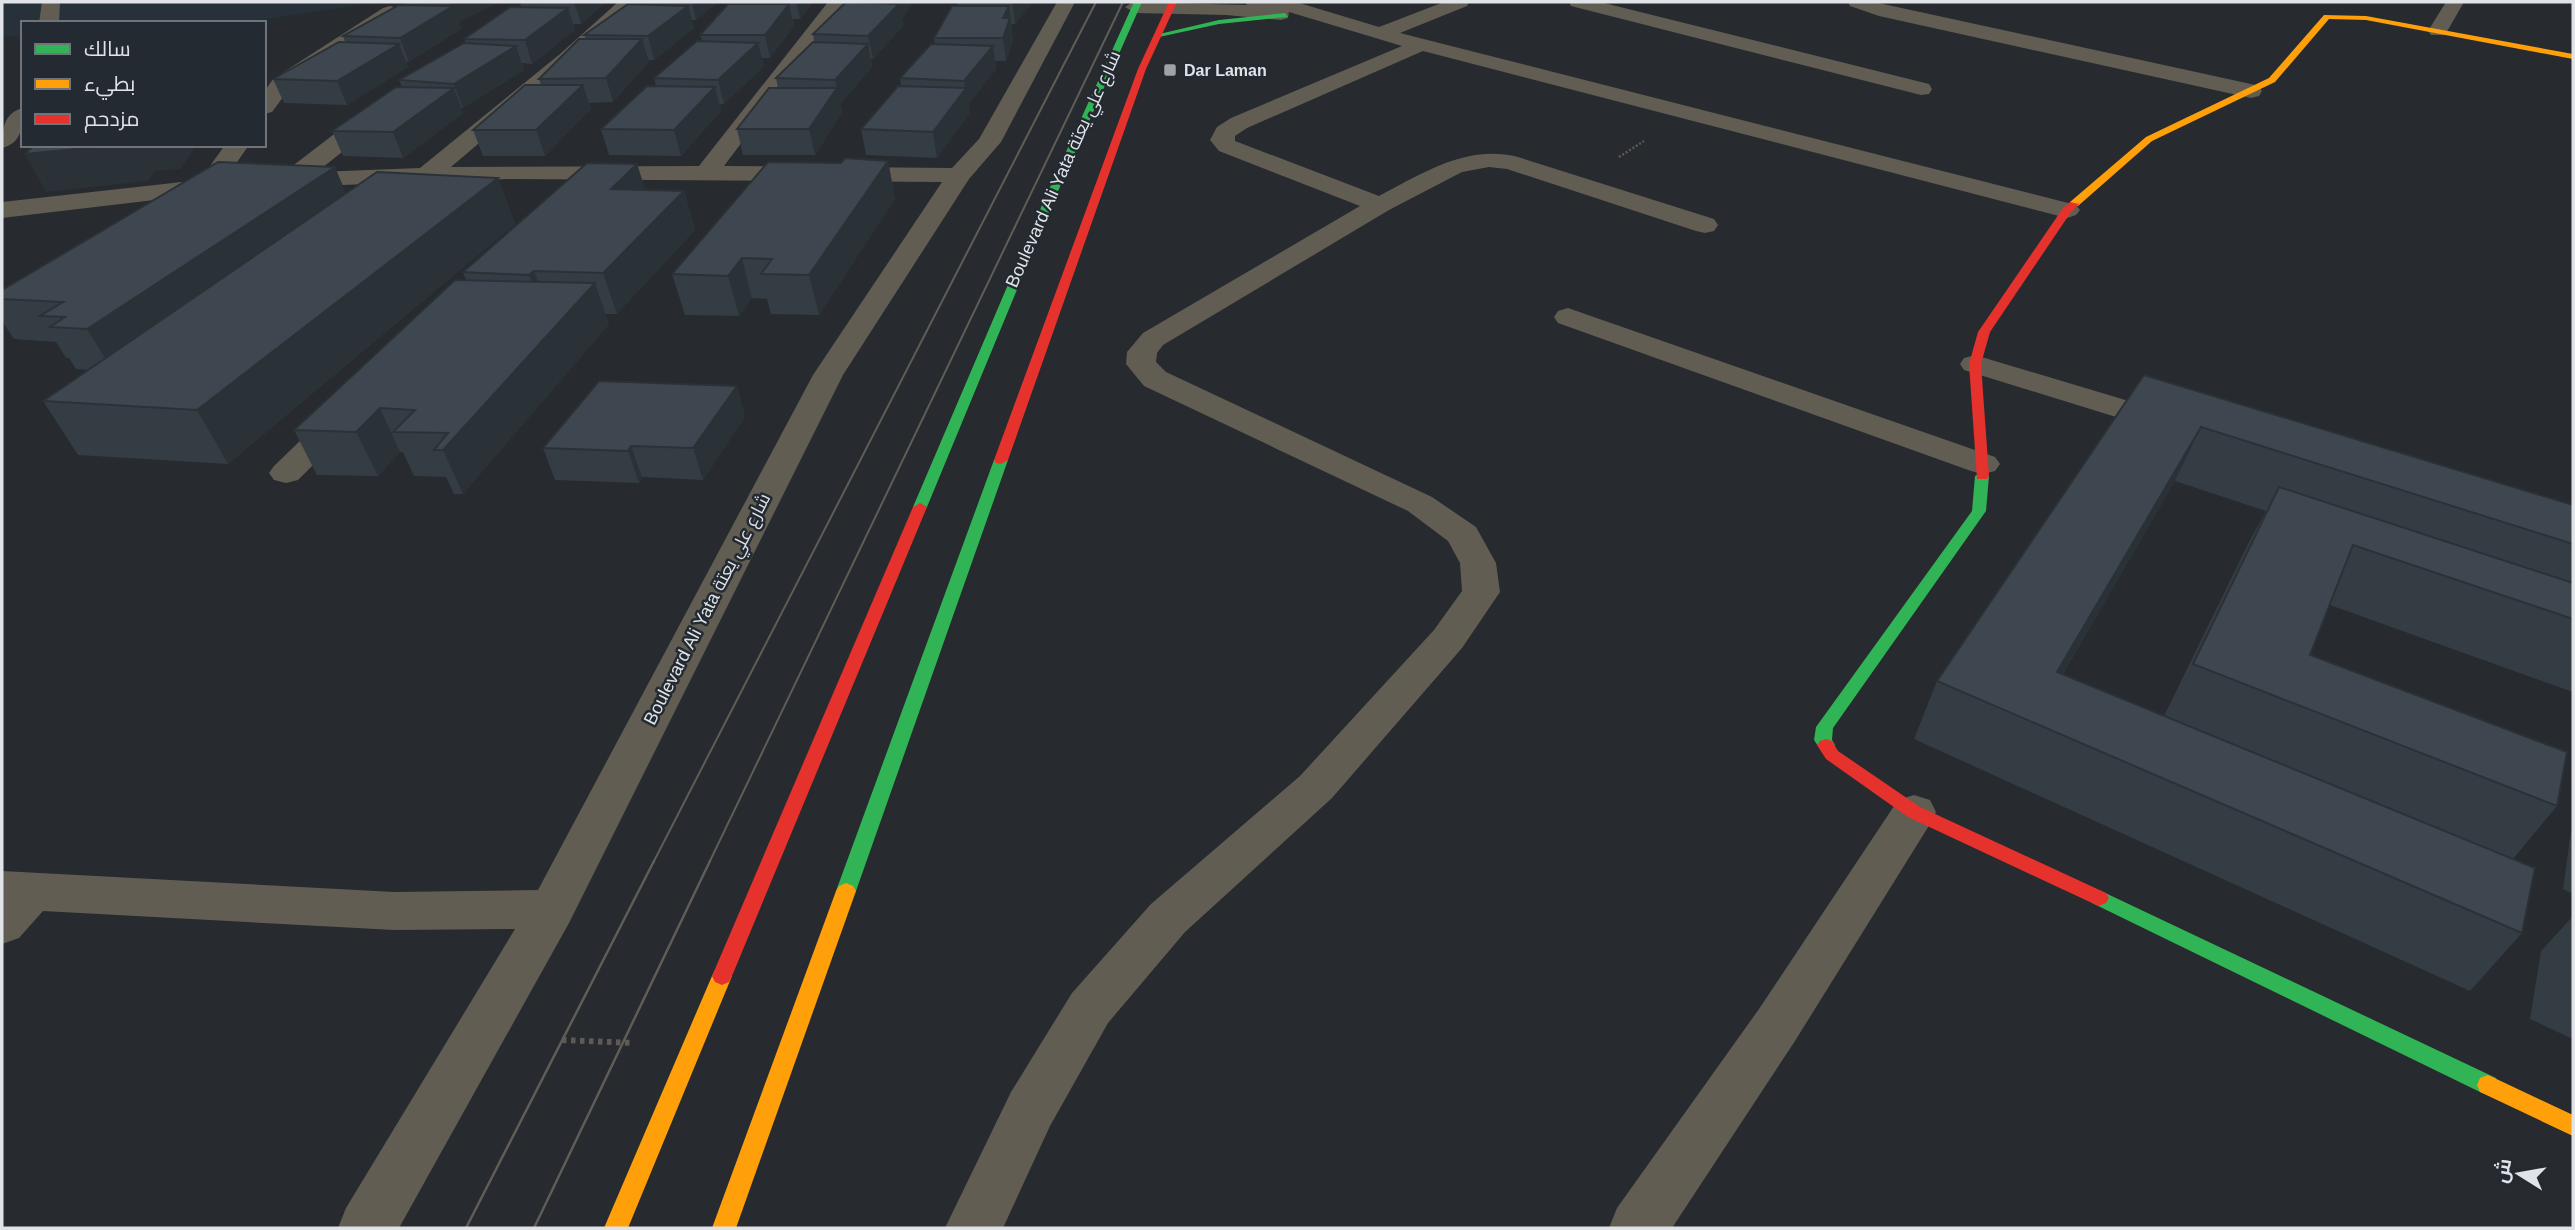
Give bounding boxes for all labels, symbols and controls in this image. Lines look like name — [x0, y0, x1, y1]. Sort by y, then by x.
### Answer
legend — [21, 21, 266, 147]
text: سالك — [84, 37, 131, 60]
street label: Boulevard Ali Yata شارع علي يعتة — [1002, 48, 1128, 292]
marker: Dar Laman — [1162, 62, 1178, 78]
place label: Dar Laman — [1184, 62, 1267, 79]
text: بطيء — [84, 72, 135, 100]
text: مزدحم — [84, 107, 139, 133]
street label: Boulevard Ali Yata شارع علي يعتة — [640, 490, 778, 730]
north arrow — [2484, 1139, 2554, 1209]
text: ش — [2490, 1157, 2516, 1185]

